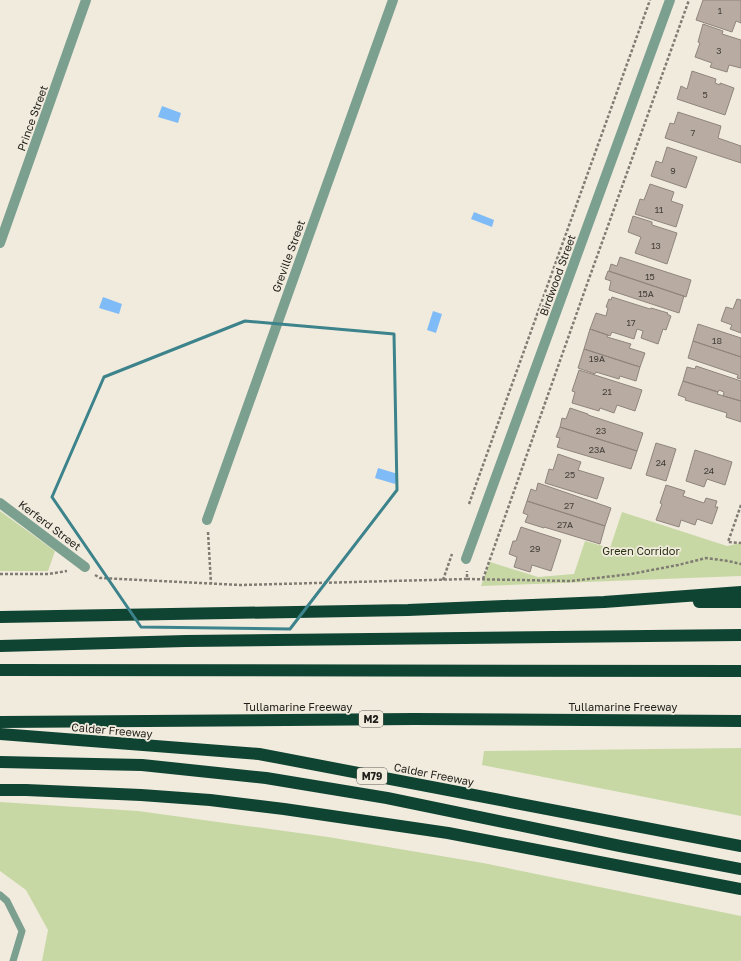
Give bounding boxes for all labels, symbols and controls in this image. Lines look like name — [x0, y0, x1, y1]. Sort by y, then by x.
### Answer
house number: 1 — [718, 5, 723, 16]
house number: 3 — [716, 45, 722, 56]
street label: Prince Street — [14, 83, 50, 153]
house number: 5 — [702, 89, 708, 100]
house number: 7 — [691, 127, 696, 138]
house number: 9 — [670, 165, 676, 176]
house number: 11 — [655, 204, 664, 215]
street label: Greville Street — [269, 218, 307, 294]
street label: Birdwood Street — [536, 233, 578, 317]
house number: 13 — [651, 240, 661, 251]
house number: 15 — [645, 271, 655, 282]
house number: 15A — [638, 288, 654, 299]
house number: 17 — [626, 317, 636, 328]
house number: 18 — [712, 335, 722, 346]
house number: 19A — [589, 353, 605, 364]
house number: 21 — [602, 386, 612, 397]
house number: 23 — [596, 425, 606, 436]
house number: 23A — [589, 444, 605, 455]
house number: 24 — [656, 457, 667, 468]
house number: 24 — [704, 465, 715, 476]
house number: 25 — [565, 469, 575, 480]
street label: Kerferd Street — [16, 497, 84, 553]
house number: 27 — [564, 500, 574, 511]
house number: 27A — [557, 519, 573, 530]
house number: 29 — [530, 543, 540, 554]
park label: Green Corridor — [602, 544, 680, 557]
street label: Tullamarine Freeway — [243, 700, 353, 713]
street label: Tullamarine Freeway — [568, 700, 678, 713]
road number: M2 — [359, 711, 383, 727]
street label: Calder Freeway — [71, 720, 153, 740]
street label: Calder Freeway — [393, 760, 475, 788]
road number: M79 — [357, 768, 387, 784]

